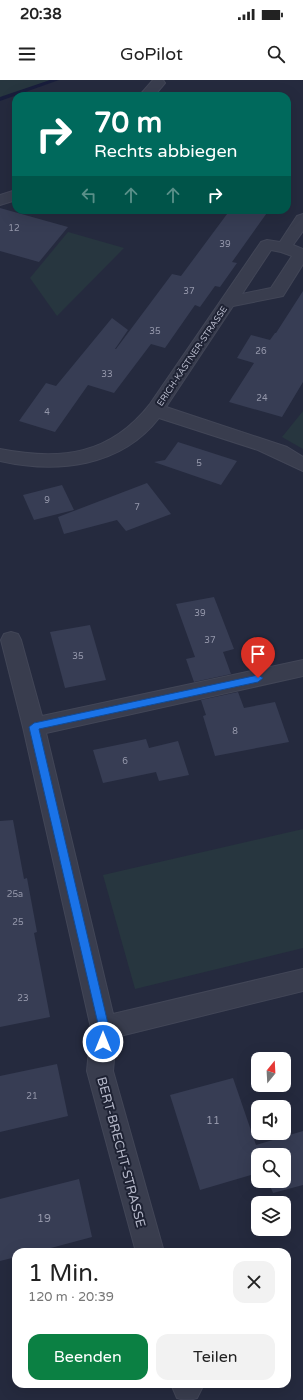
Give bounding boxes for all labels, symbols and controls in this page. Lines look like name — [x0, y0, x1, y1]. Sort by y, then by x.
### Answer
text: 20:38 — [20, 5, 62, 23]
icon: menu — [16, 43, 38, 65]
text: GoPilot — [120, 43, 183, 65]
icon: search — [265, 43, 287, 65]
text: 70 m — [94, 106, 162, 140]
icon: right — [28, 108, 80, 160]
text: Rechts abbiegen — [94, 140, 238, 162]
icon: left — [78, 184, 100, 206]
icon: ahead — [120, 184, 142, 206]
icon: ahead — [162, 184, 184, 206]
icon: right — [204, 184, 226, 206]
house number: 12 — [8, 223, 20, 234]
house number: 39 — [219, 239, 231, 250]
house number: 37 — [183, 286, 195, 297]
street label: ERICH-KÄSTNER-STRASSE — [155, 304, 230, 408]
house number: 35 — [149, 326, 161, 337]
house number: 26 — [255, 346, 267, 357]
house number: 33 — [101, 369, 113, 380]
house number: 24 — [256, 393, 268, 404]
house number: 4 — [44, 407, 50, 418]
house number: 5 — [196, 458, 202, 469]
house number: 9 — [44, 495, 50, 506]
house number: 7 — [134, 502, 140, 513]
house number: 39 — [194, 608, 206, 619]
house number: 37 — [204, 635, 216, 646]
pin — [241, 637, 275, 678]
icon: arrive — [247, 643, 269, 665]
house number: 35 — [72, 651, 84, 662]
house number: 8 — [232, 726, 238, 737]
house number: 6 — [122, 756, 128, 767]
house number: 25a — [7, 889, 23, 900]
house number: 25 — [12, 917, 24, 928]
house number: 23 — [17, 993, 29, 1004]
position arrow — [82, 1021, 124, 1063]
north arrow — [251, 1052, 291, 1092]
map controls — [251, 1052, 291, 1236]
street label: BERT-BRECHT-STRASSE — [93, 1075, 149, 1229]
house number: 21 — [26, 1091, 38, 1102]
button: sound — [251, 1100, 291, 1140]
house number: 11 — [206, 1114, 220, 1127]
button: search — [251, 1148, 291, 1188]
button: layers — [251, 1196, 291, 1236]
house number: 19 — [37, 1212, 51, 1225]
text: 1 Min. — [28, 1259, 99, 1288]
button: close — [233, 1261, 275, 1303]
text: 120 m · 20:39 — [28, 1289, 114, 1305]
button: Beenden — [28, 1334, 148, 1380]
button: Teilen — [156, 1334, 275, 1380]

